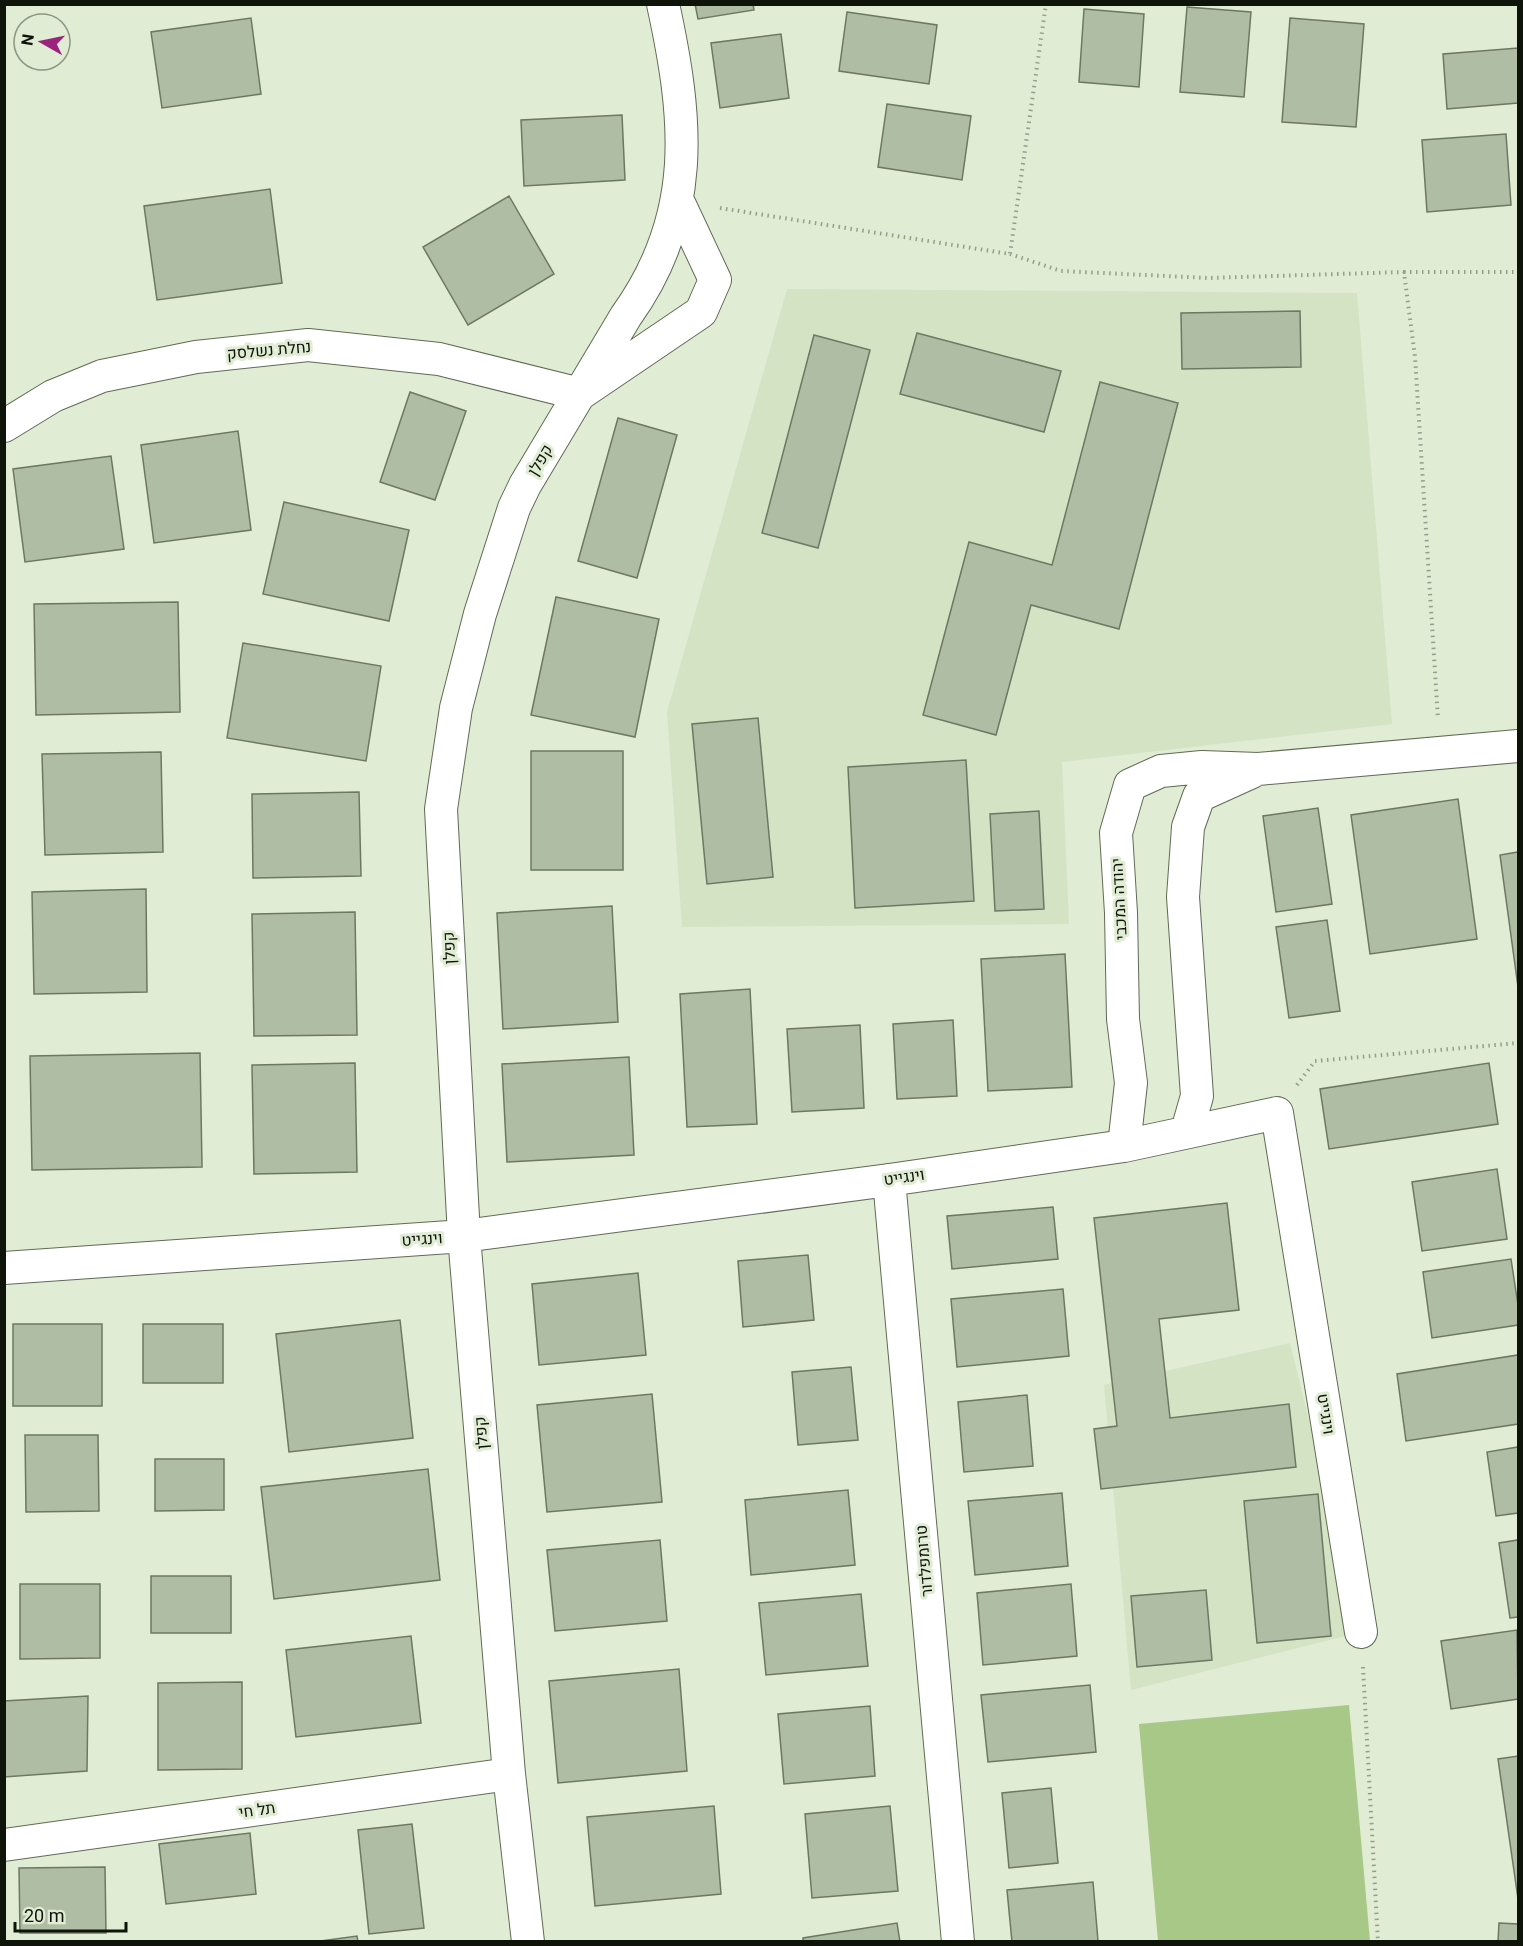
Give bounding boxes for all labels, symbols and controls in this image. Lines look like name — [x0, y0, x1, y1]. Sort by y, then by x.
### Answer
north arrow — [12, 12, 72, 72]
text: N — [17, 33, 38, 47]
street label: נחלת נשלסק — [226, 337, 312, 363]
street label: קפלן — [523, 441, 557, 479]
street label: יהודה המכבי — [1107, 858, 1131, 940]
street label: קפלן — [439, 931, 459, 965]
street label: וינגייט — [882, 1165, 926, 1189]
street label: וינגייט — [401, 1228, 443, 1250]
street label: וינגייט — [1313, 1392, 1339, 1436]
street label: קפלן — [470, 1416, 492, 1450]
street label: טרומפלדור — [911, 1524, 937, 1598]
street label: תל חי — [237, 1798, 277, 1822]
scale bar — [15, 1895, 126, 1933]
text: 20 m — [24, 1905, 64, 1926]

